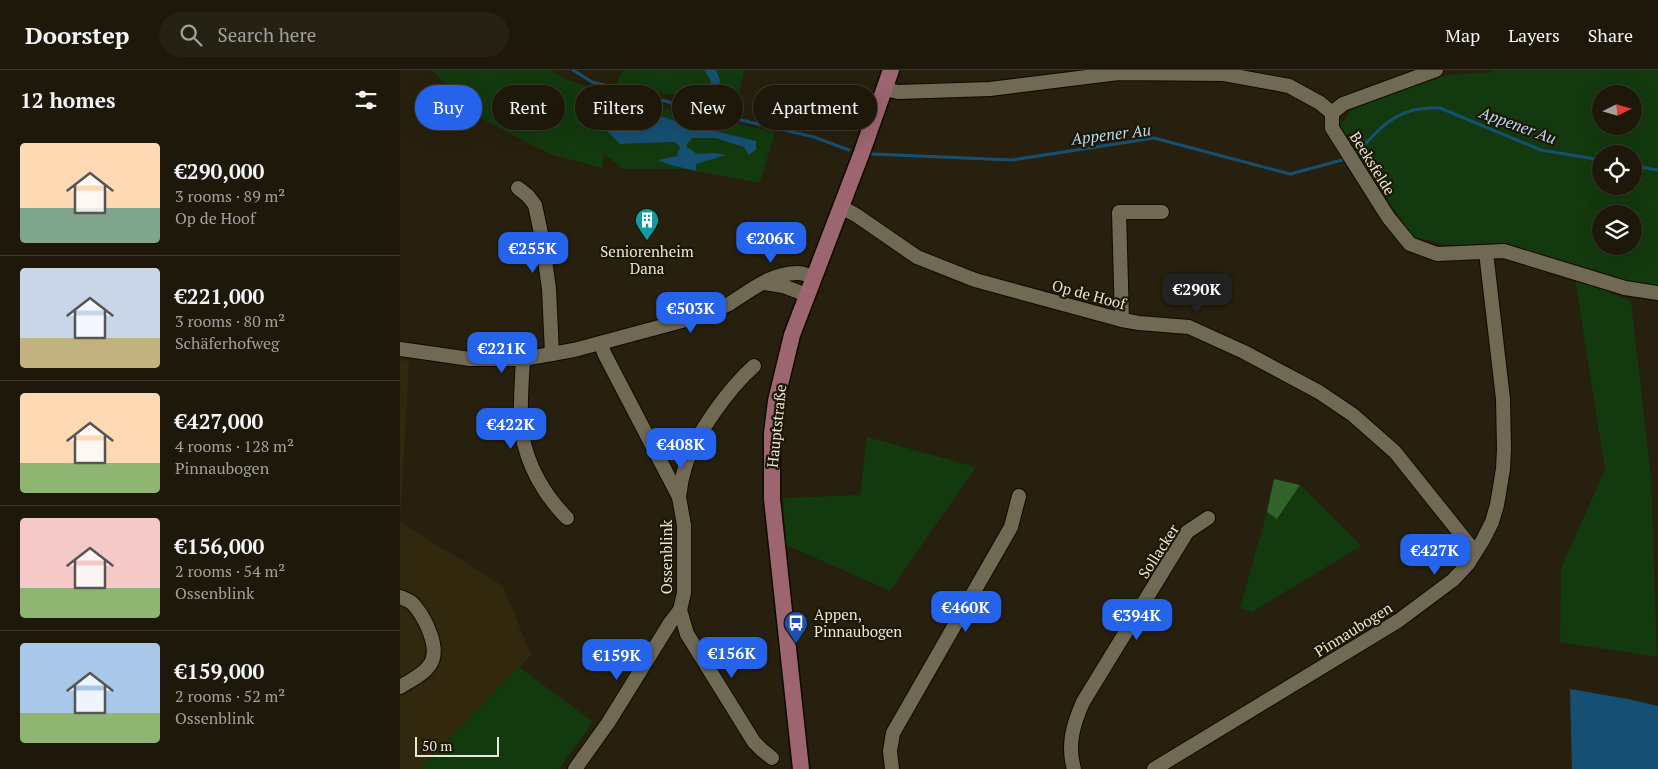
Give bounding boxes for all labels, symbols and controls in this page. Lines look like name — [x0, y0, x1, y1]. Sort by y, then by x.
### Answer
search box — [159, 12, 509, 57]
text: Doorstep — [25, 19, 129, 51]
icon: search — [177, 21, 205, 49]
text: Search here — [217, 22, 316, 47]
text: Map — [1445, 23, 1480, 47]
text: Layers — [1508, 23, 1560, 47]
text: Share — [1588, 23, 1633, 47]
chip: Buy — [415, 85, 482, 130]
chip: Rent — [492, 85, 565, 130]
chip: Filters — [575, 85, 662, 130]
chip: New — [672, 85, 743, 130]
chip: Apartment — [753, 85, 877, 130]
north arrow — [1592, 85, 1642, 135]
map controls — [1592, 85, 1642, 255]
text: 12 homes — [20, 86, 116, 114]
icon: filters — [352, 86, 380, 114]
water label: Appener Au — [1476, 101, 1559, 149]
water label: Appener Au — [1069, 118, 1152, 150]
street label: Beeksfelde — [1346, 127, 1400, 199]
button: locate — [1592, 145, 1642, 195]
text: €290,000 — [175, 157, 264, 185]
icon: home — [60, 163, 120, 223]
text: 3 rooms · 89 m² — [175, 185, 285, 207]
button: layers — [1592, 205, 1642, 255]
text: Op de Hoof — [175, 207, 255, 229]
building icon: Seniorenheim Dana — [634, 207, 660, 241]
pin: €206K — [736, 222, 806, 264]
text: €206K — [747, 227, 795, 249]
pin: €255K — [498, 232, 568, 274]
text: €255K — [509, 237, 557, 259]
place label: Seniorenheim Dana — [600, 241, 694, 278]
pin: €290K — [1162, 272, 1232, 315]
street label: Op de Hoof — [1050, 275, 1129, 314]
text: €290K — [1173, 278, 1221, 300]
text: €221,000 — [175, 282, 264, 310]
icon: home — [60, 288, 120, 348]
pin: €503K — [656, 292, 726, 334]
text: €503K — [667, 297, 715, 319]
text: 3 rooms · 80 m² — [175, 310, 285, 332]
text: Schäferhofweg — [175, 332, 280, 354]
pin: €221K — [467, 332, 537, 374]
text: €221K — [478, 337, 526, 359]
street label: Hauptstraße — [762, 383, 790, 469]
text: €427,000 — [175, 407, 263, 435]
pin: €422K — [476, 408, 546, 450]
icon: home — [60, 413, 120, 473]
text: €422K — [487, 413, 535, 435]
pin: €408K — [646, 428, 716, 470]
text: €408K — [657, 433, 705, 455]
text: 4 rooms · 128 m² — [175, 435, 294, 457]
text: Pinnaubogen — [175, 457, 269, 479]
street label: Ossenblink — [656, 520, 676, 594]
street label: Sollacker — [1133, 520, 1183, 582]
text: €156,000 — [175, 532, 264, 560]
pin: €427K — [1400, 534, 1470, 576]
icon: home — [60, 538, 120, 598]
text: €427K — [1411, 539, 1459, 561]
text: 2 rooms · 54 m² — [175, 560, 285, 582]
text: Ossenblink — [175, 582, 254, 604]
pin: €460K — [931, 590, 1001, 633]
text: €460K — [942, 596, 990, 618]
street label: Pinnaubogen — [1310, 597, 1396, 661]
pin: €394K — [1102, 598, 1172, 641]
place label: Appen, Pinnaubogen — [814, 604, 902, 641]
text: €394K — [1113, 604, 1161, 626]
bus stop icon: Appen, Pinnaubogen — [783, 610, 809, 644]
pin: €156K — [697, 636, 767, 679]
pin: €159K — [582, 638, 652, 681]
text: €156K — [708, 642, 756, 664]
text: €159K — [593, 644, 641, 666]
text: €159,000 — [175, 657, 264, 685]
icon: home — [60, 663, 120, 723]
text: 2 rooms · 52 m² — [175, 685, 285, 707]
text: Ossenblink — [175, 707, 254, 729]
scale bar — [415, 734, 499, 757]
text: 50 m — [422, 736, 452, 755]

